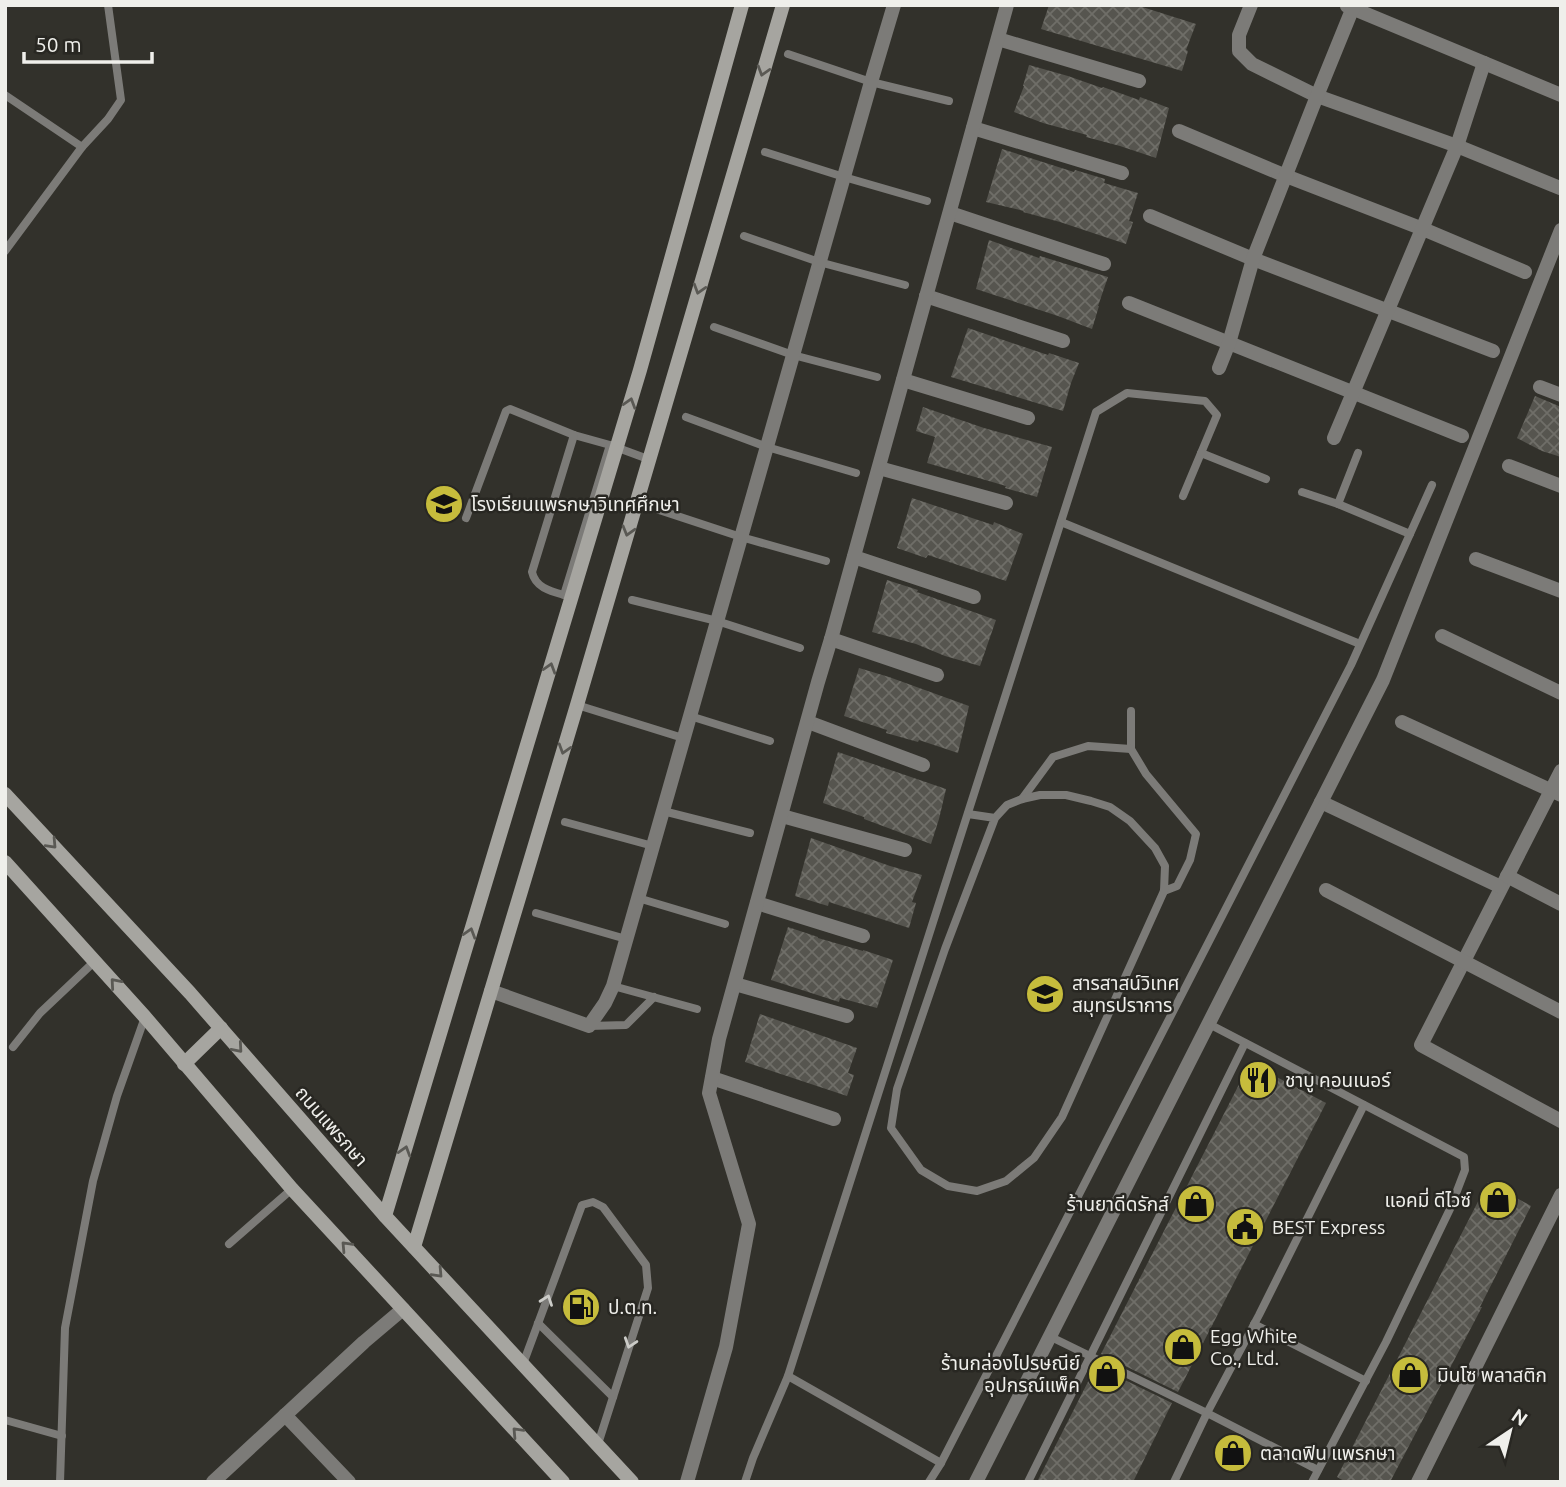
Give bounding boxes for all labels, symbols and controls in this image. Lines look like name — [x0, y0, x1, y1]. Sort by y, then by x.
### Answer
scale bar — [24, 21, 152, 65]
text: 50 m — [35, 32, 82, 56]
one-way arrow — [757, 64, 772, 76]
one-way arrow — [692, 283, 707, 295]
one-way arrow — [621, 397, 636, 409]
school or university icon: โรงเรียนแพรกษาวิเทศศึกษา — [423, 483, 465, 525]
place label: โรงเรียนแพรกษาวิเทศศึกษา — [471, 493, 680, 515]
one-way arrow — [621, 524, 636, 536]
one-way arrow — [541, 662, 556, 674]
one-way arrow — [557, 743, 572, 755]
one-way arrow — [43, 836, 56, 849]
one-way arrow — [462, 927, 477, 939]
place label: สารสาสน์วิเทศ สมุทรปราการ — [1072, 972, 1179, 1017]
school or university icon: สารสาสน์วิเทศ สมุทรปราการ — [1024, 973, 1066, 1015]
one-way arrow — [111, 978, 123, 991]
one-way arrow — [230, 1040, 242, 1053]
restaurant icon: ชาบู คอนเนอร์ — [1237, 1059, 1279, 1101]
place label: ชาบู คอนเนอร์ — [1285, 1069, 1391, 1093]
street label: ถนนแพรกษา — [291, 1081, 373, 1171]
one-way arrow — [396, 1145, 411, 1157]
shop icon: แอคมี่ ดีไวซ์ — [1477, 1179, 1519, 1221]
shop icon: ร้านยาดีดรักส์ — [1175, 1183, 1217, 1225]
place label: แอคมี่ ดีไวซ์ — [1385, 1187, 1471, 1211]
place label: ร้านยาดีดรักส์ — [1066, 1193, 1169, 1215]
public building icon: BEST Express — [1224, 1206, 1266, 1248]
place label: BEST Express — [1272, 1216, 1385, 1238]
one-way arrow — [341, 1241, 354, 1254]
one-way arrow — [430, 1265, 442, 1278]
fuel station icon: ป.ต.ท. — [560, 1286, 602, 1328]
one-way arrow — [539, 1294, 553, 1306]
place label: ป.ต.ท. — [608, 1296, 657, 1318]
place label: Egg White Co., Ltd. — [1210, 1325, 1298, 1369]
shop icon: Egg White Co., Ltd. — [1162, 1326, 1204, 1368]
one-way arrow — [624, 1336, 638, 1349]
place label: ร้านกล่องไปรษณีย์ อุปกรณ์แพ็ค — [941, 1352, 1080, 1397]
shop icon: ร้านกล่องไปรษณีย์ อุปกรณ์แพ็ค — [1086, 1353, 1128, 1395]
shop icon: มินโซ พลาสติก — [1389, 1354, 1431, 1396]
place label: มินโซ พลาสติก — [1437, 1364, 1547, 1386]
north arrow — [1475, 1396, 1545, 1466]
text: N — [1508, 1404, 1532, 1430]
one-way arrow — [512, 1427, 525, 1440]
shop icon: ตลาดฟิน แพรกษา — [1212, 1432, 1254, 1474]
place label: ตลาดฟิน แพรกษา — [1260, 1442, 1396, 1464]

